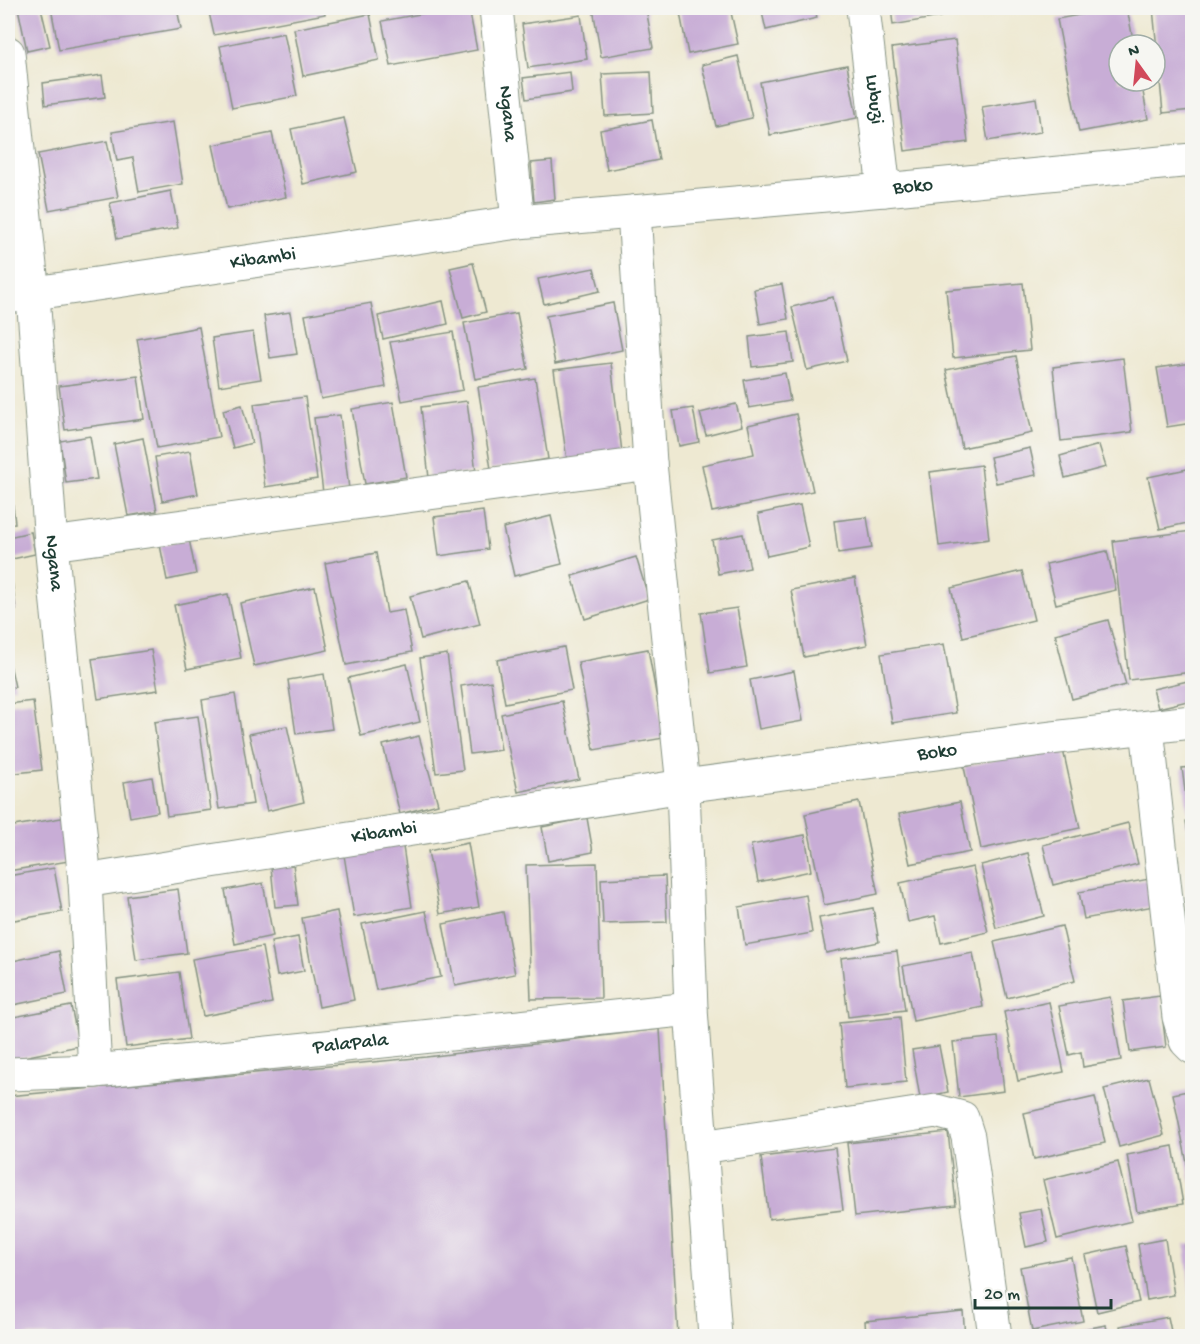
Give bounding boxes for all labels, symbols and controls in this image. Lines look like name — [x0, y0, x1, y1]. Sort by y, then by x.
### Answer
north arrow — [1107, 33, 1167, 93]
text: N — [1127, 41, 1142, 62]
street label: Lubuzi — [859, 73, 888, 125]
street label: Ngana — [493, 84, 521, 143]
street label: Boko — [891, 174, 934, 201]
street label: Kibambi — [229, 243, 298, 276]
street label: Ngana — [39, 534, 67, 593]
street label: Boko — [915, 739, 959, 767]
street label: Kibambi — [350, 817, 419, 850]
street label: PalaPala — [311, 1029, 390, 1060]
scale bar — [975, 1272, 1112, 1310]
text: 20 m — [984, 1285, 1020, 1306]

